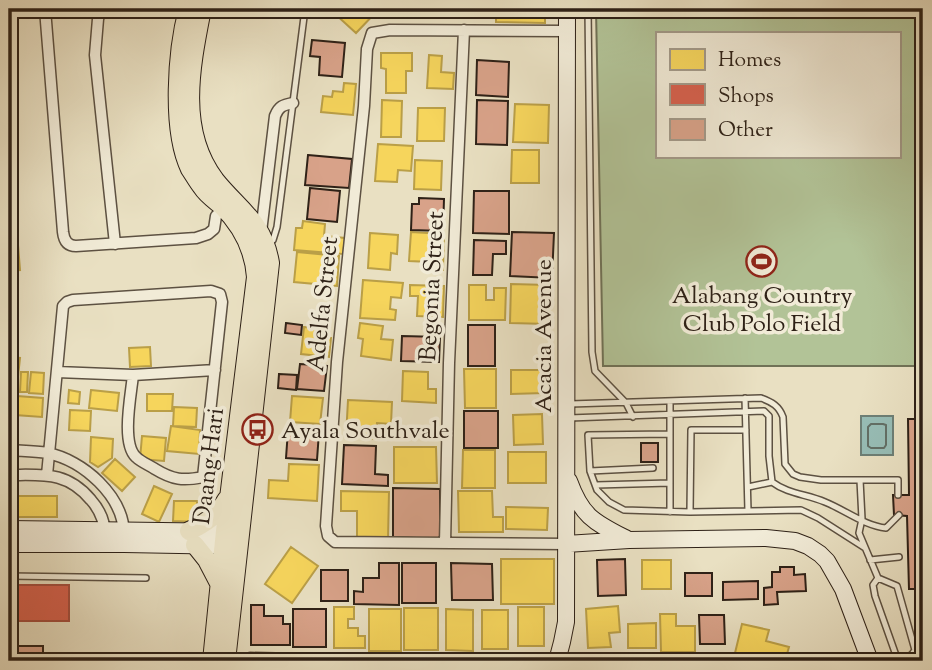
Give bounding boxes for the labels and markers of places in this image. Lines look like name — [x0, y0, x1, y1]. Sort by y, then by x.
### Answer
sports icon: Alabang Country Club Polo Field — [745, 244, 779, 278]
place label: Alabang Country Club Polo Field — [672, 280, 852, 342]
bus stop icon: Ayala Southvale — [241, 413, 275, 447]
place label: Ayala Southvale — [281, 415, 450, 449]

